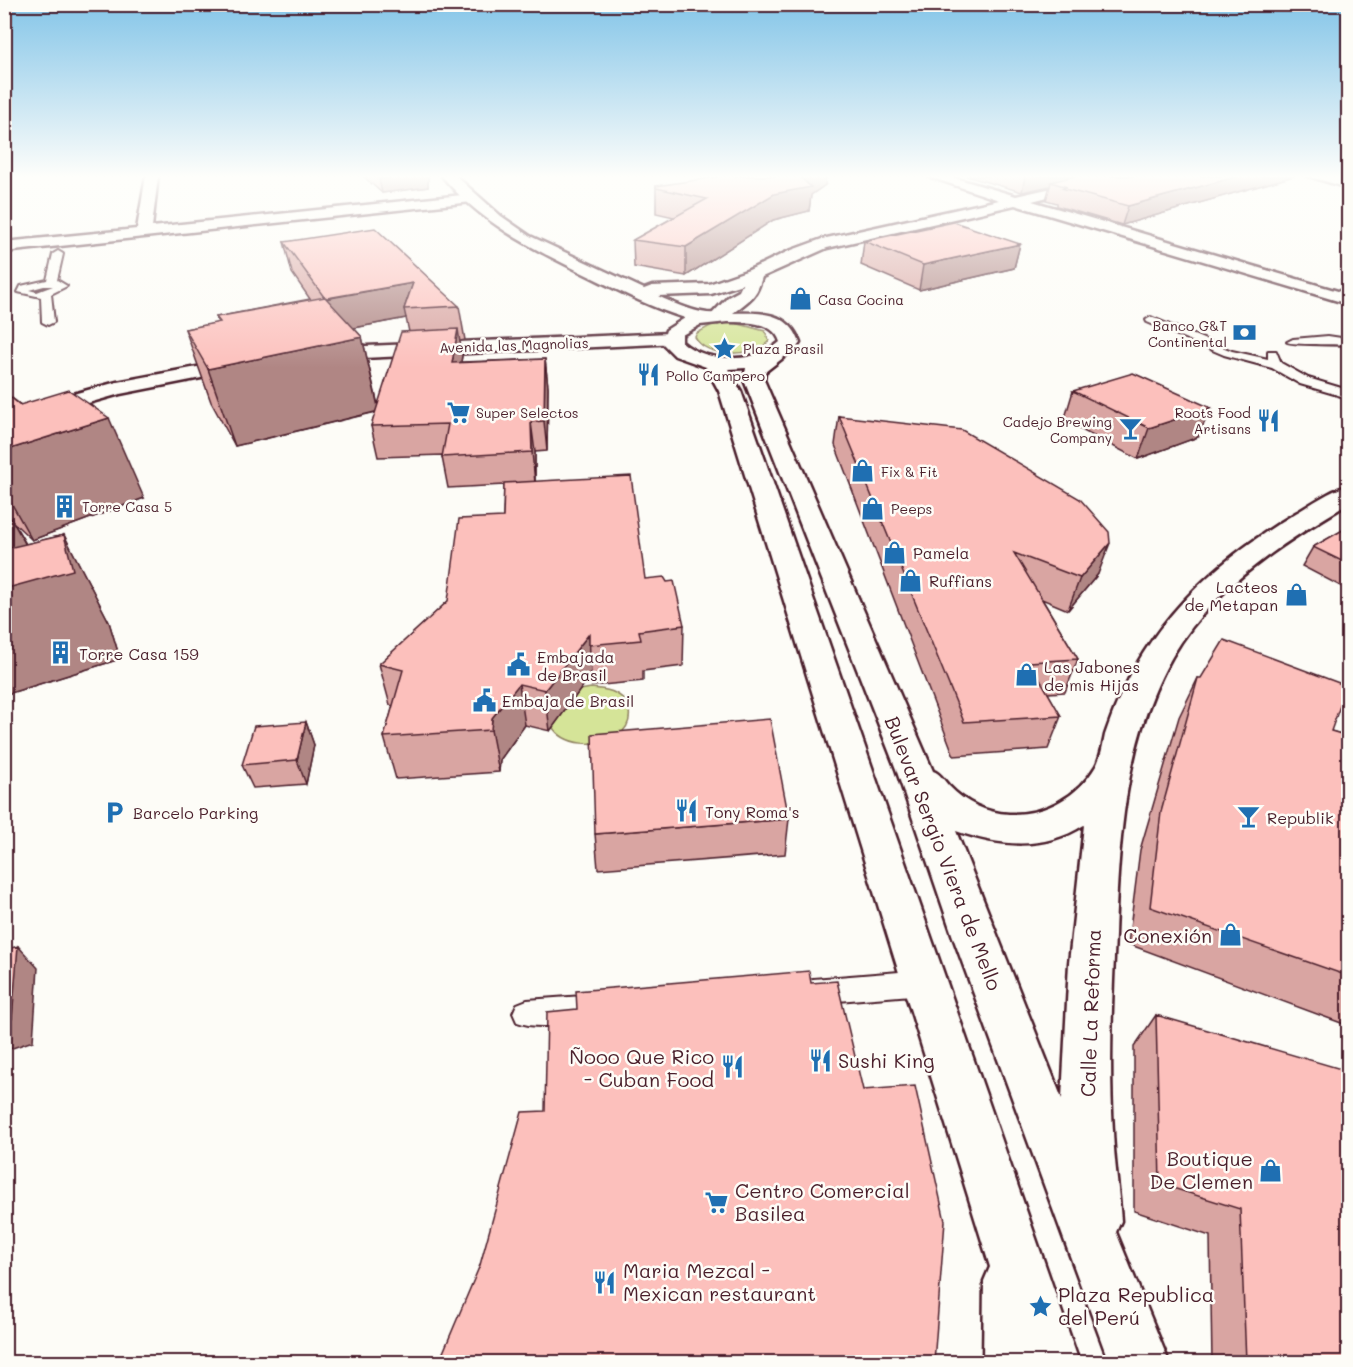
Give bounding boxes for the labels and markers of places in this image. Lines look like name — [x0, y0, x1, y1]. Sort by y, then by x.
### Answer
shop icon: Casa Cocina — [787, 286, 813, 312]
place label: Casa Cocina — [818, 290, 904, 309]
place label: Banco G&T Continental — [1148, 316, 1227, 351]
bank icon: Banco G&T Continental — [1232, 320, 1258, 346]
place icon: Plaza Brasil — [712, 335, 738, 361]
place label: Plaza Brasil — [743, 339, 824, 358]
restaurant icon: Pollo Campero — [635, 362, 661, 388]
place label: Pollo Campero — [666, 366, 765, 385]
supermarket icon: Super Selectos — [445, 399, 471, 425]
place label: Super Selectos — [476, 403, 579, 422]
place label: Roots Food Artisans — [1175, 403, 1251, 438]
restaurant icon: Roots Food Artisans — [1256, 407, 1282, 433]
place label: Cadejo Brewing Company — [1003, 412, 1112, 447]
bar icon: Cadejo Brewing Company — [1117, 416, 1143, 442]
shop icon: Fix & Fit — [850, 458, 876, 484]
place label: Fix & Fit — [881, 462, 938, 481]
building icon: Torre Casa 5 — [51, 493, 77, 519]
shop icon: Peeps — [860, 495, 886, 521]
place label: Torre Casa 5 — [82, 497, 172, 516]
place label: Peeps — [891, 499, 932, 518]
shop icon: Pamela — [882, 539, 908, 565]
place label: Pamela — [913, 542, 969, 563]
shop icon: Ruffians — [898, 567, 924, 593]
place label: Ruffians — [929, 570, 992, 591]
place label: Lacteos de Metapan — [1184, 576, 1278, 615]
shop icon: Lacteos de Metapan — [1283, 582, 1309, 608]
building icon: Torre Casa 159 — [48, 640, 74, 666]
place label: Torre Casa 159 — [79, 643, 199, 664]
place label: Embajada de Brasil — [537, 646, 615, 685]
public building icon: Embajada de Brasil — [506, 652, 532, 678]
place label: Las Jabones de mis Hijas — [1044, 656, 1140, 695]
shop icon: Las Jabones de mis Hijas — [1013, 662, 1039, 688]
public building icon: Embaja de Brasil — [471, 687, 497, 713]
place label: Embaja de Brasil — [502, 690, 634, 711]
restaurant icon: Tony Roma's — [674, 798, 700, 824]
parking icon: Barcelo Parking — [102, 799, 128, 825]
place label: Tony Roma's — [705, 801, 800, 822]
place label: Barcelo Parking — [133, 802, 258, 823]
bar icon: Republik — [1236, 804, 1262, 830]
place label: Republik — [1267, 807, 1333, 828]
place label: Conexión — [1123, 922, 1212, 948]
shop icon: Conexión — [1217, 922, 1243, 948]
place label: Ñooo Que Rico - Cuban Food — [569, 1043, 714, 1092]
restaurant icon: Sushi King — [807, 1047, 833, 1073]
place label: Sushi King — [838, 1047, 935, 1073]
restaurant icon: Ñooo Que Rico - Cuban Food — [719, 1054, 745, 1080]
place label: Boutique De Clemen — [1149, 1145, 1253, 1194]
shop icon: Boutique De Clemen — [1258, 1157, 1284, 1183]
place label: Centro Comercial Basilea — [735, 1177, 910, 1226]
supermarket icon: Centro Comercial Basilea — [704, 1189, 730, 1215]
place label: Maria Mezcal - Mexican restaurant — [623, 1257, 816, 1306]
restaurant icon: Maria Mezcal - Mexican restaurant — [592, 1269, 618, 1295]
place label: Plaza Republica del Perú — [1058, 1281, 1214, 1330]
place icon: Plaza Republica del Perú — [1027, 1293, 1053, 1319]

